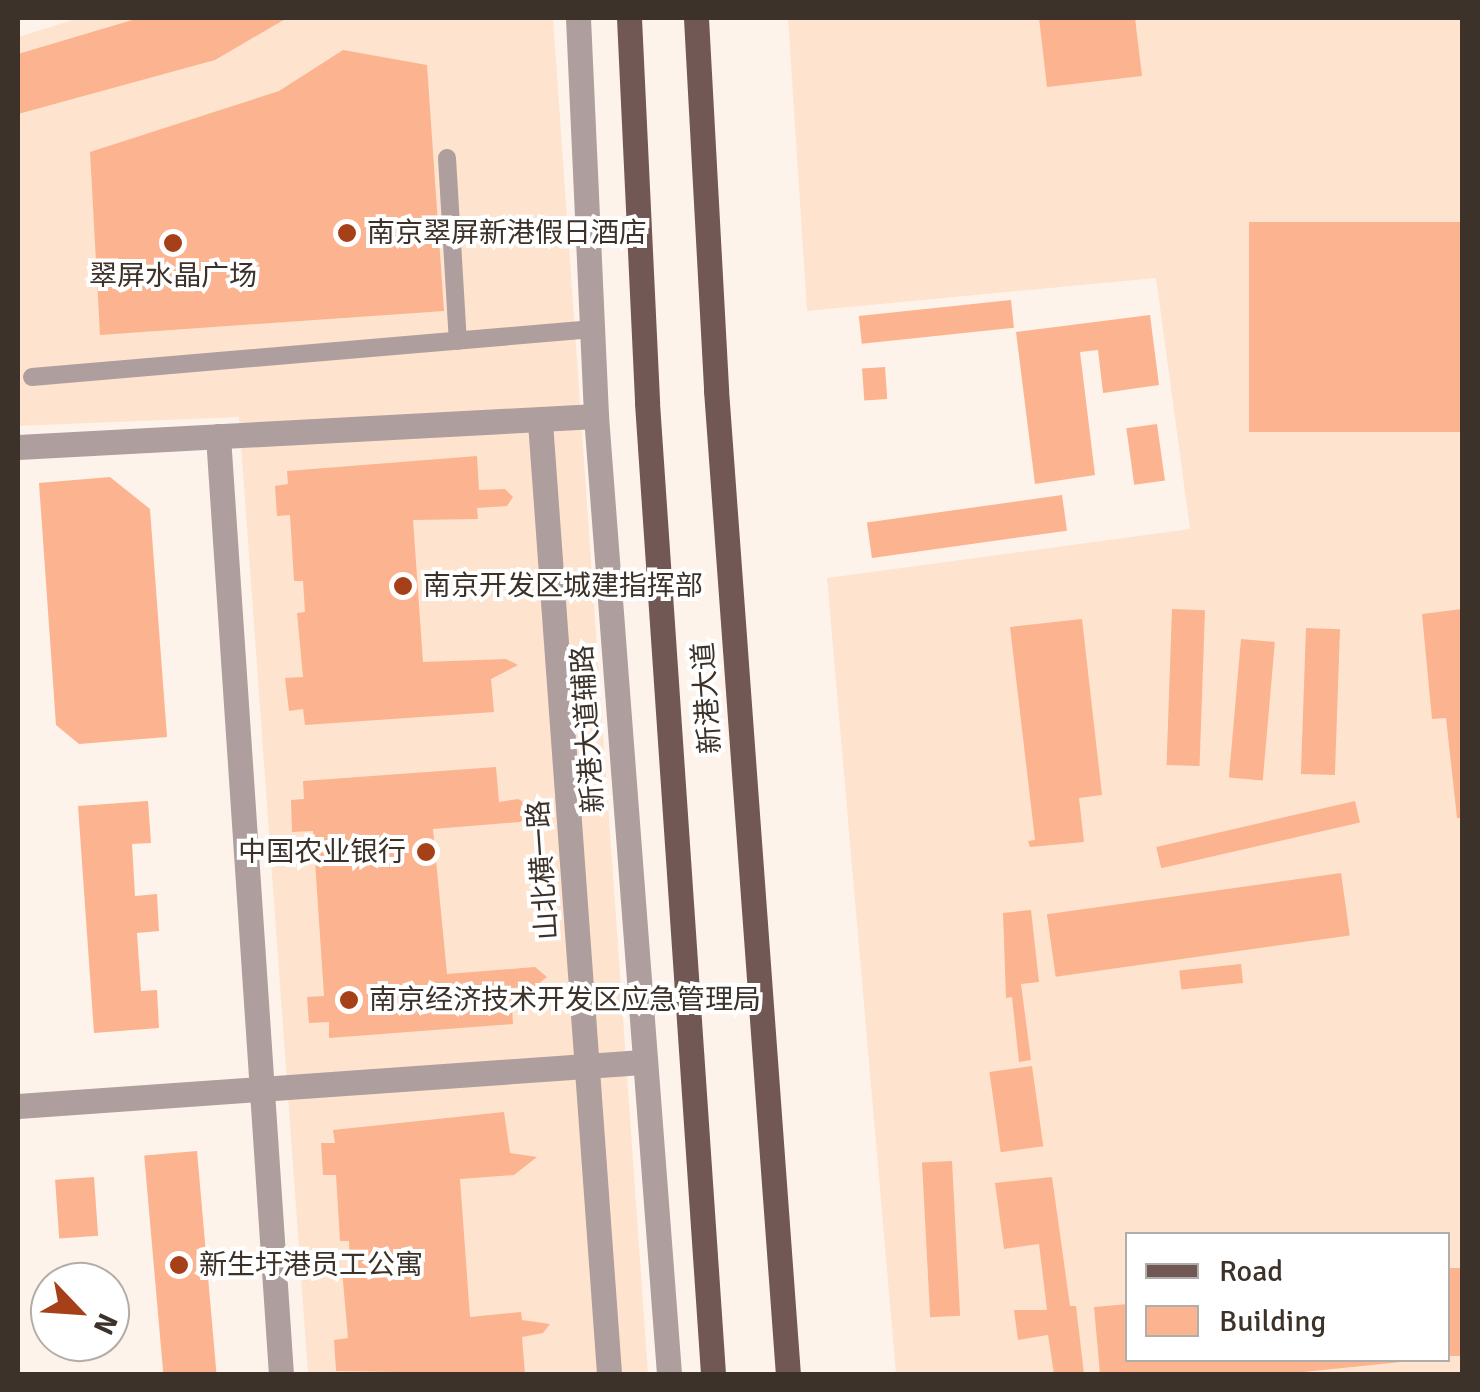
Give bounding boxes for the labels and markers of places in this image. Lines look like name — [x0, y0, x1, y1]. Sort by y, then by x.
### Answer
place label: 南京翠屏新港假日酒店 — [367, 216, 647, 250]
marker: 南京翠屏新港假日酒店 — [336, 222, 358, 244]
marker: 翠屏水晶广场 — [162, 232, 184, 254]
place label: 翠屏水晶广场 — [89, 259, 257, 293]
place label: 南京开发区城建指挥部 — [423, 569, 703, 603]
marker: 南京开发区城建指挥部 — [392, 575, 414, 597]
place label: 中国农业银行 — [238, 835, 406, 869]
marker: 中国农业银行 — [415, 841, 437, 863]
place label: 南京经济技术开发区应急管理局 — [369, 983, 761, 1017]
marker: 南京经济技术开发区应急管理局 — [338, 989, 360, 1011]
place label: 新生圩港员工公寓 — [199, 1248, 423, 1282]
marker: 新生圩港员工公寓 — [168, 1254, 190, 1276]

